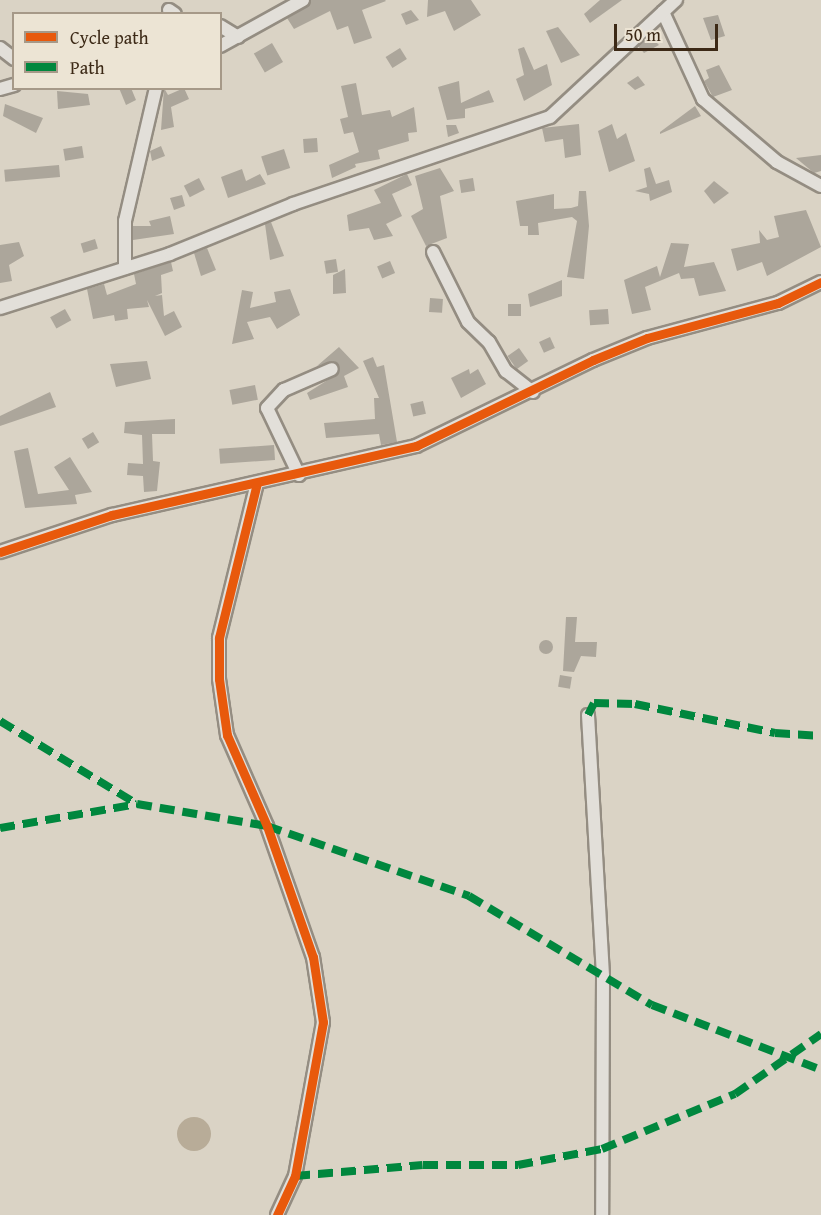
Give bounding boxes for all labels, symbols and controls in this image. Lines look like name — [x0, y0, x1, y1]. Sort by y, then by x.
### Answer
legend — [12, 12, 222, 90]
scale bar — [617, 12, 720, 50]
text: 50 m — [625, 21, 661, 48]
text: Cycle path — [70, 24, 149, 51]
text: Path — [70, 54, 105, 81]

